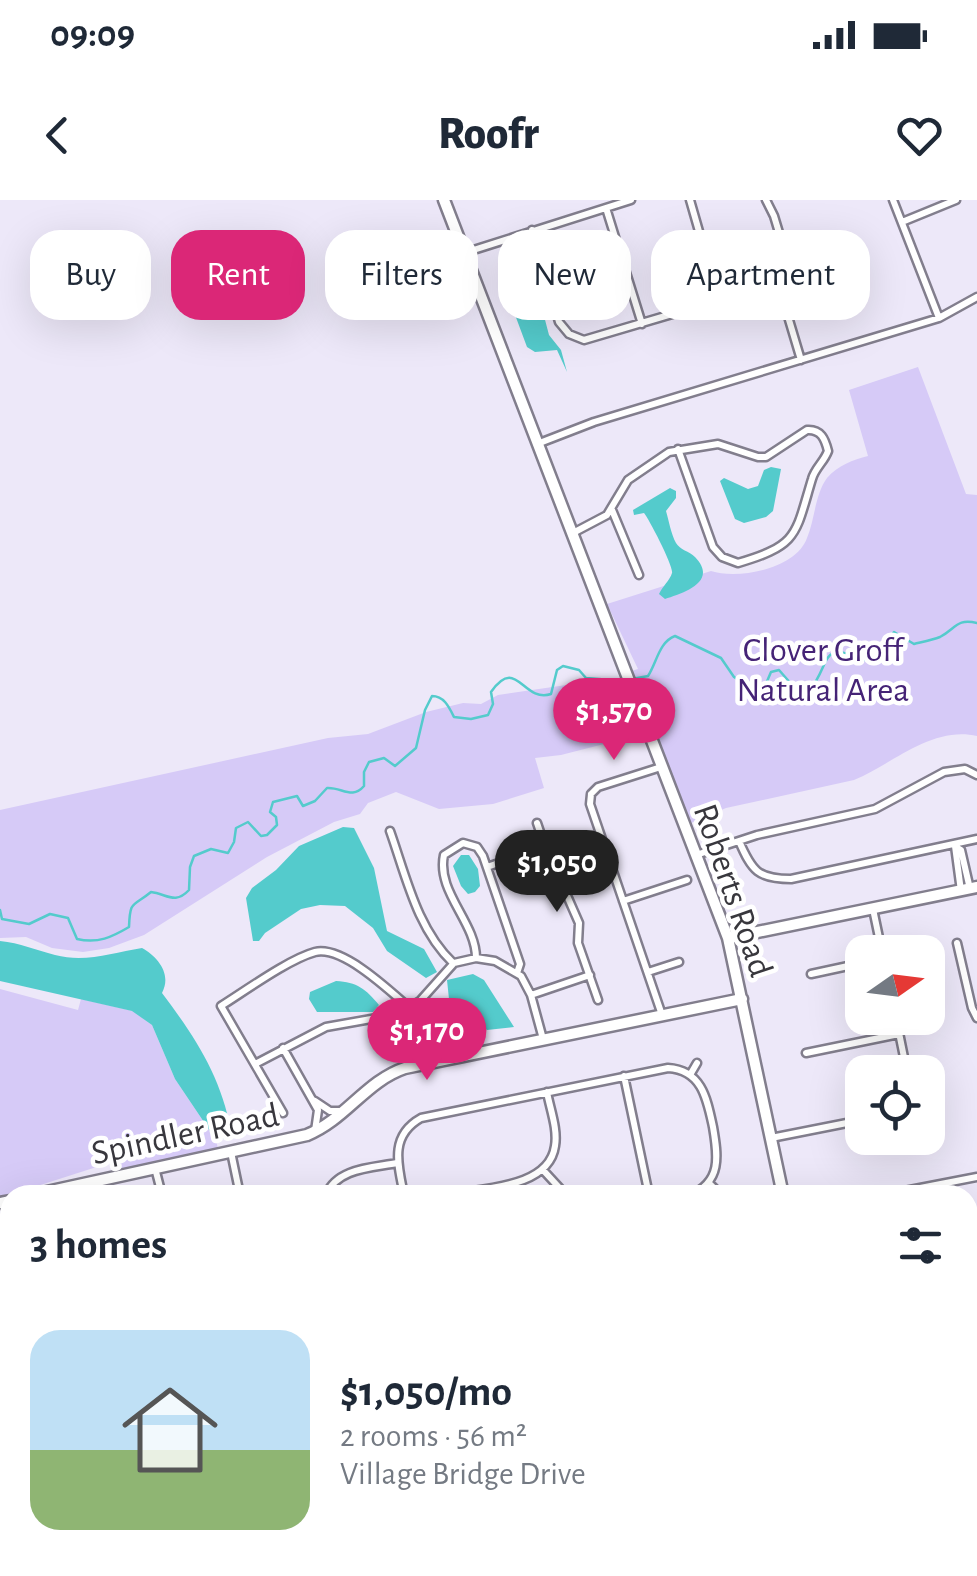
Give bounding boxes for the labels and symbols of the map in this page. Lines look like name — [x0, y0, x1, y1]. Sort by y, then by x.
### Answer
park label: Clover Groff Natural Area — [736, 633, 910, 708]
pin: $1,570 — [533, 678, 695, 763]
street label: Roberts Road — [687, 800, 778, 981]
pin: $1,050 — [476, 830, 638, 915]
north arrow — [845, 935, 945, 1035]
pin: $1,170 — [346, 998, 508, 1083]
street label: Spindler Road — [89, 1098, 282, 1171]

